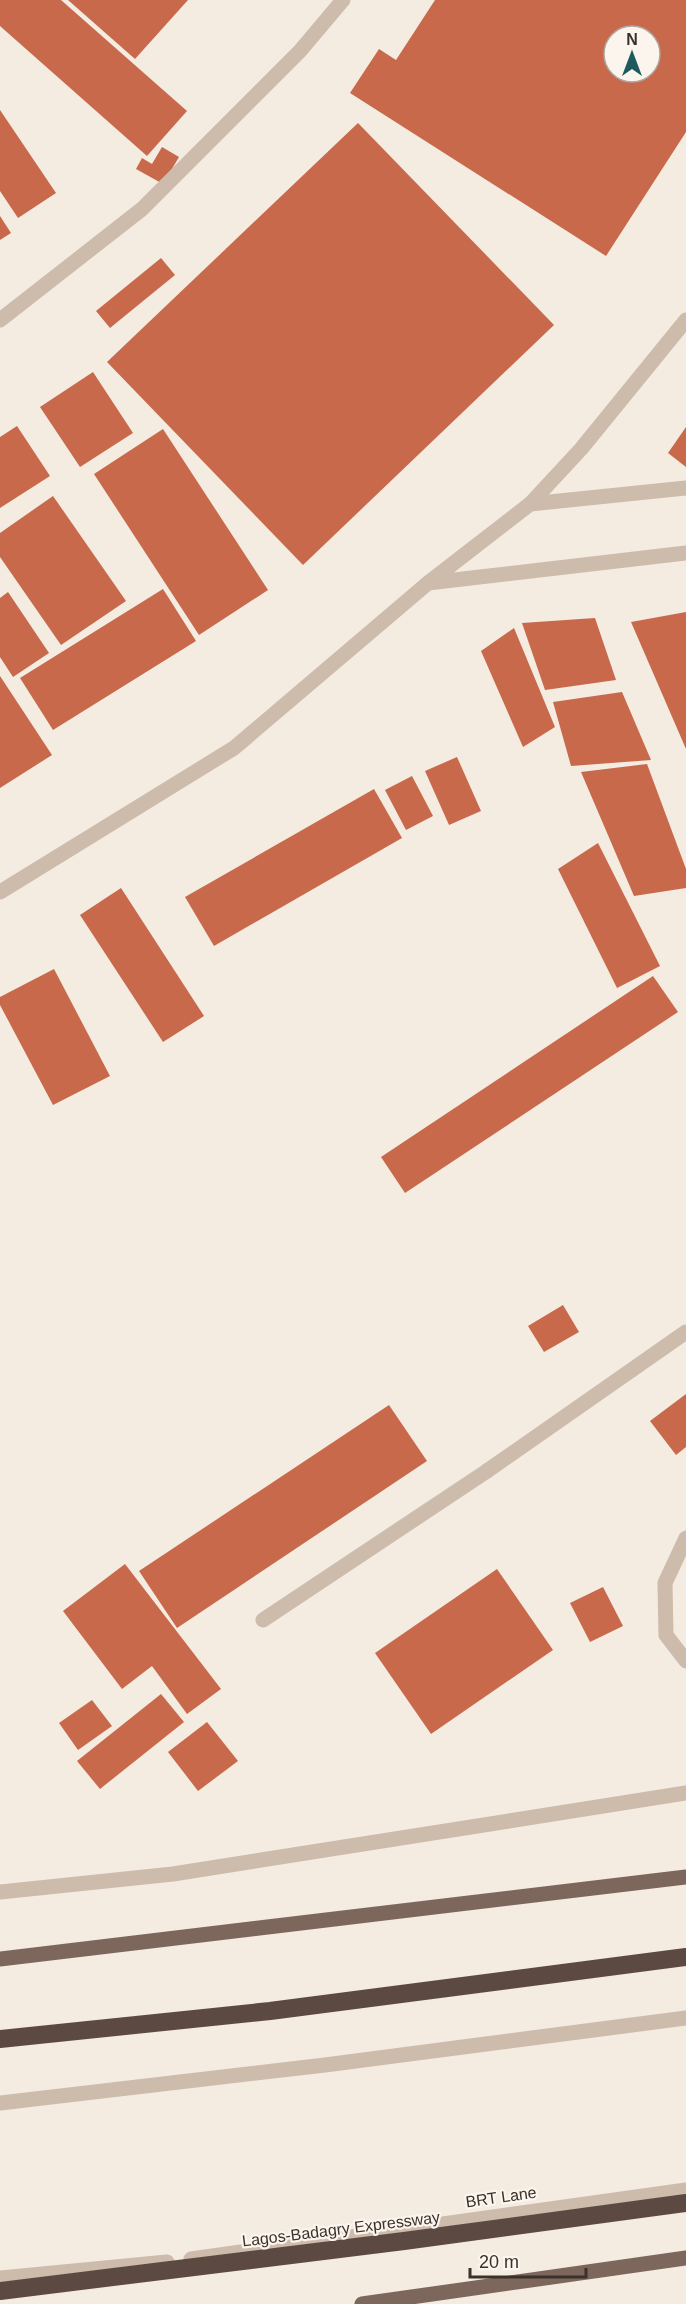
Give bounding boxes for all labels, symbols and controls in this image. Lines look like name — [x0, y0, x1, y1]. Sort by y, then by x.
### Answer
north arrow — [602, 24, 662, 84]
text: N — [626, 31, 638, 48]
street label: BRT Lane — [464, 2184, 538, 2210]
street label: Lagos-Badagry Expressway — [241, 2208, 441, 2250]
scale bar — [470, 2241, 586, 2279]
text: 20 m — [479, 2252, 519, 2272]

